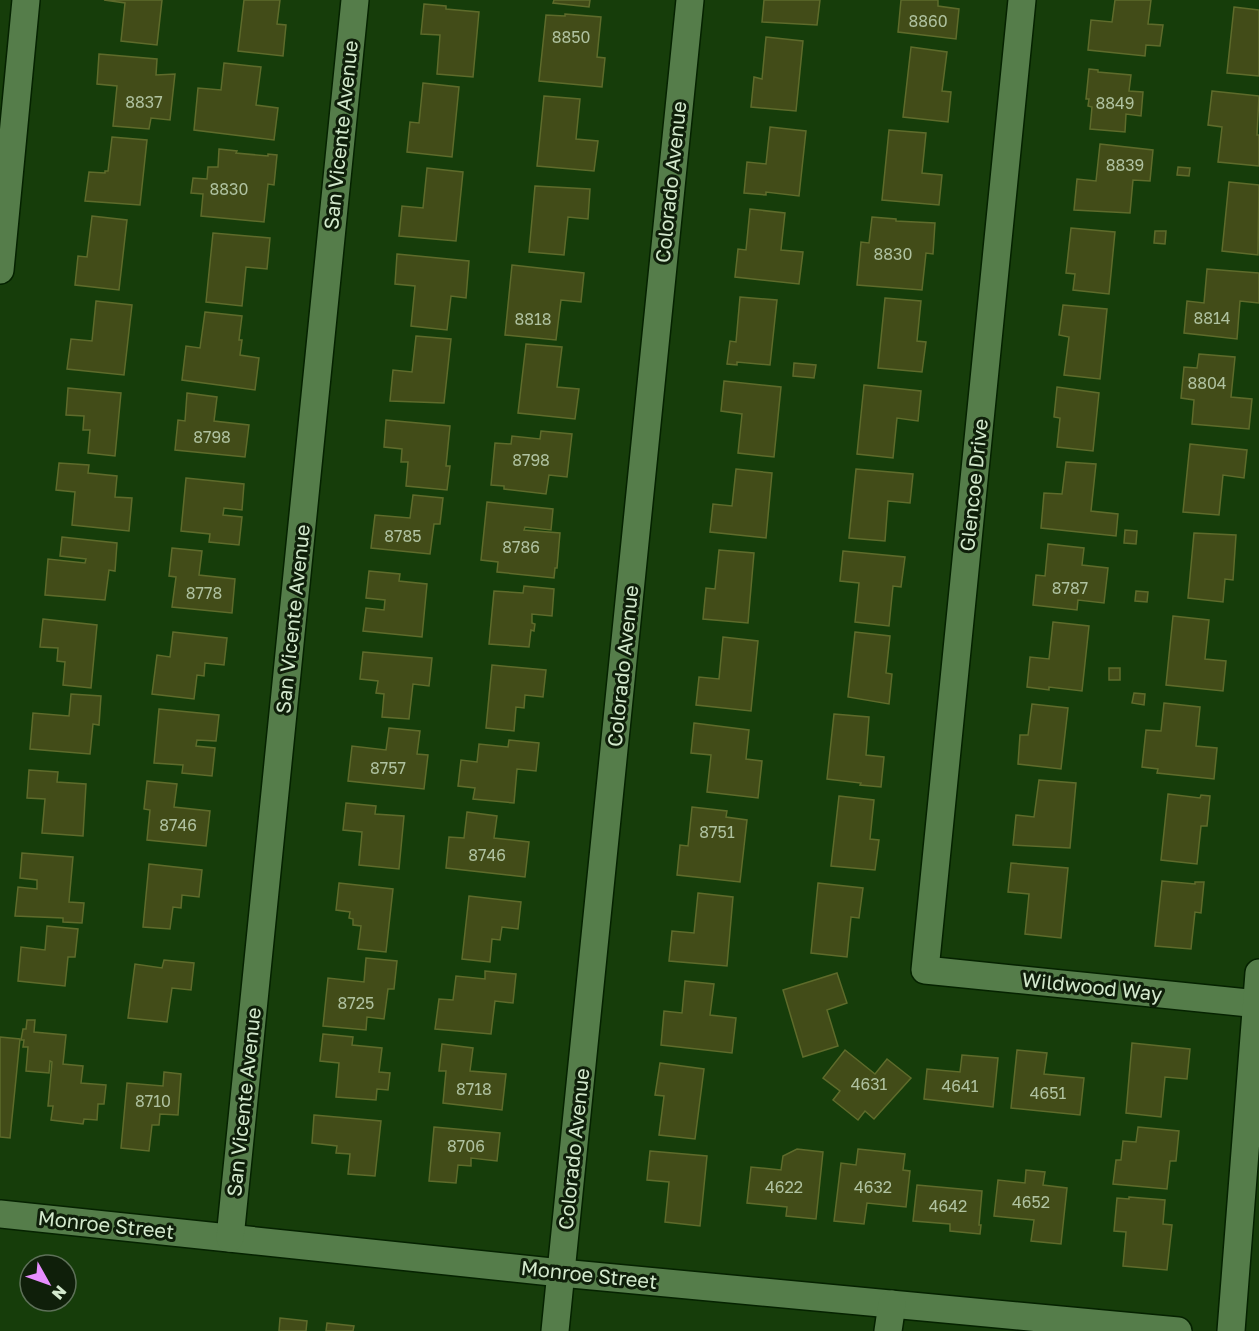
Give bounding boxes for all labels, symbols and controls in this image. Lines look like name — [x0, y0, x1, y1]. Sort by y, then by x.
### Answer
house number: 8860 — [908, 11, 948, 31]
house number: 8850 — [552, 27, 590, 47]
street label: San Vicente Avenue — [318, 39, 362, 231]
house number: 8837 — [125, 92, 163, 112]
house number: 8849 — [1096, 93, 1134, 113]
street label: Colorado Avenue — [650, 100, 690, 264]
house number: 8839 — [1106, 155, 1144, 175]
house number: 8830 — [210, 179, 248, 199]
house number: 8830 — [874, 244, 912, 264]
house number: 8814 — [1193, 308, 1231, 328]
house number: 8818 — [514, 309, 552, 329]
house number: 8804 — [1187, 373, 1227, 393]
street label: Glencoe Drive — [954, 417, 992, 552]
house number: 8798 — [193, 427, 231, 447]
house number: 8798 — [512, 450, 550, 470]
street label: San Vicente Avenue — [270, 523, 314, 715]
house number: 8785 — [384, 526, 422, 546]
house number: 8786 — [502, 537, 540, 557]
house number: 8787 — [1052, 578, 1088, 598]
house number: 8778 — [186, 583, 222, 603]
street label: Colorado Avenue — [602, 584, 642, 748]
house number: 8757 — [370, 758, 406, 778]
house number: 8746 — [159, 815, 197, 835]
house number: 8751 — [699, 822, 735, 842]
house number: 8746 — [468, 845, 506, 865]
street label: Wildwood Way — [1021, 967, 1163, 1005]
house number: 8725 — [338, 993, 374, 1013]
street label: San Vicente Avenue — [221, 1006, 265, 1198]
street label: Colorado Avenue — [553, 1067, 593, 1231]
house number: 4631 — [851, 1074, 888, 1094]
house number: 4641 — [942, 1076, 979, 1096]
house number: 8718 — [456, 1079, 492, 1099]
house number: 4651 — [1030, 1083, 1066, 1103]
house number: 8710 — [135, 1091, 171, 1111]
house number: 8706 — [447, 1136, 485, 1156]
house number: 4622 — [765, 1177, 803, 1197]
house number: 4632 — [854, 1177, 892, 1197]
house number: 4652 — [1012, 1192, 1050, 1212]
house number: 4642 — [929, 1196, 967, 1216]
street label: Monroe Street — [37, 1205, 175, 1243]
north arrow — [18, 1253, 78, 1313]
street label: Monroe Street — [520, 1255, 658, 1293]
text: N — [48, 1282, 71, 1304]

